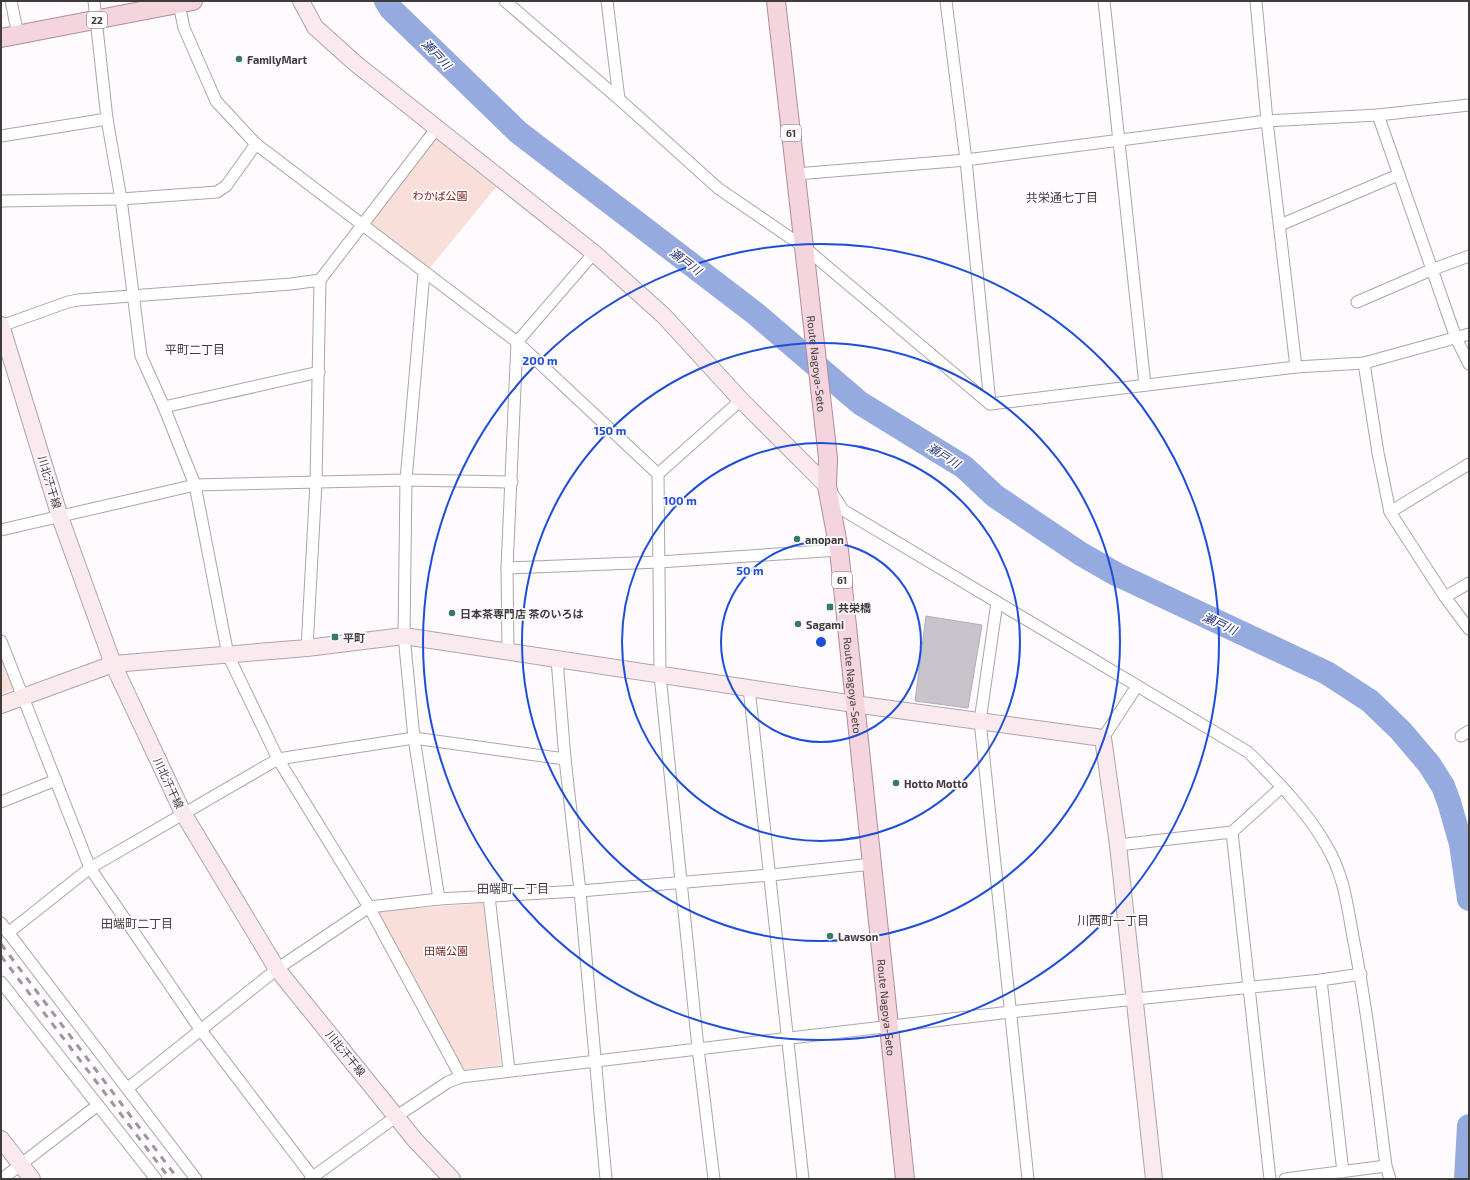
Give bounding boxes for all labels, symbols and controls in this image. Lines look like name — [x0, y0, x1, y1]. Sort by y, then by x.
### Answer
road number: 22 — [87, 12, 107, 28]
water label: 瀬戸川 — [419, 36, 456, 73]
place label: FamilyMart — [247, 53, 307, 67]
marker: FamilyMart — [234, 54, 244, 64]
road number: 61 — [781, 125, 801, 141]
park label: わかば公園 — [413, 189, 468, 202]
district label: 共栄通七丁目 — [1026, 190, 1098, 204]
water label: 瀬戸川 — [667, 245, 706, 279]
street label: Route Nagoya-Seto — [805, 315, 829, 413]
district label: 平町二丁目 — [165, 342, 225, 356]
text: 200 m — [522, 353, 558, 367]
text: 150 m — [594, 423, 626, 437]
water label: 瀬戸川 — [925, 440, 965, 472]
street label: 川北汗干線 — [36, 454, 64, 510]
text: 100 m — [663, 493, 697, 507]
place label: anopan — [805, 533, 844, 546]
marker: anopan — [792, 534, 802, 544]
text: 50 m — [736, 563, 764, 577]
road number: 61 — [832, 572, 852, 588]
place label: 共栄橋 — [838, 601, 871, 614]
marker: 共栄橋 — [825, 602, 835, 612]
place label: 日本茶専門店 茶のいろは — [460, 607, 583, 620]
marker: 日本茶専門店 茶のいろは — [447, 608, 457, 618]
water label: 瀬戸川 — [1201, 609, 1241, 638]
place label: Sagami — [806, 618, 844, 631]
marker: Sagami — [793, 619, 803, 629]
place label: 平町 — [343, 631, 365, 644]
marker: 平町 — [330, 632, 340, 642]
centre of rings — [814, 635, 828, 649]
street label: Route Nagoya-Seto — [842, 636, 865, 734]
street label: 川北汗干線 — [151, 755, 187, 811]
place label: Hotto Motto — [904, 777, 968, 790]
marker: Hotto Motto — [891, 778, 901, 788]
district label: 田端町一丁目 — [477, 881, 549, 895]
district label: 川西町一丁目 — [1077, 913, 1149, 927]
district label: 田端町二丁目 — [101, 916, 173, 930]
place label: Lawson — [838, 930, 878, 943]
marker: Lawson — [825, 931, 835, 941]
park label: 田端公園 — [424, 944, 468, 957]
street label: Route Nagoya-Seto — [875, 958, 899, 1056]
street label: 川北汗干線 — [324, 1028, 368, 1078]

